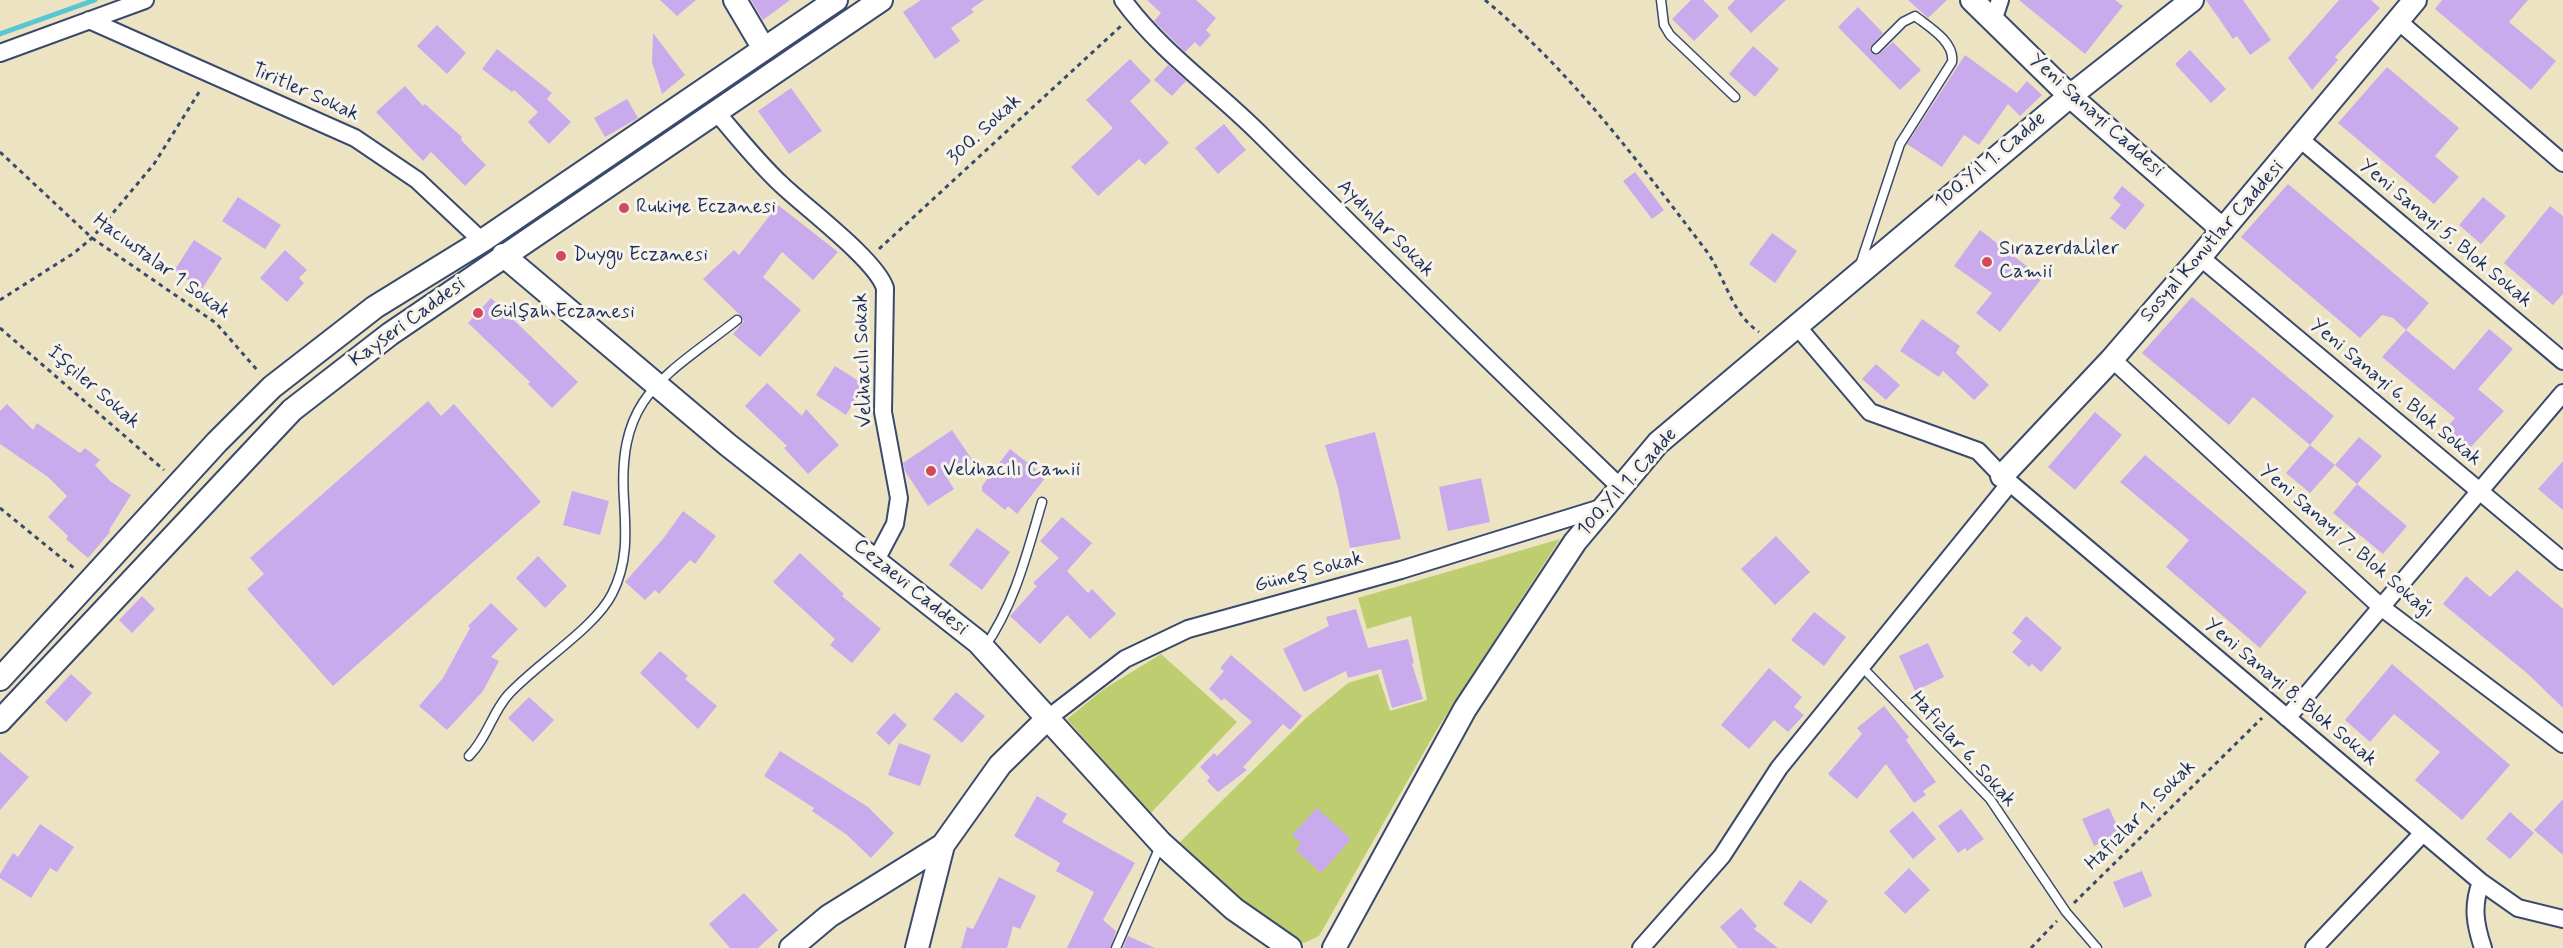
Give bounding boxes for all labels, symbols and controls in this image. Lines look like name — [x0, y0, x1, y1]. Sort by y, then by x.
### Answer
street label: Yeni Sanayi Caddesi — [2024, 49, 2168, 183]
street label: Tiritler Sokak — [248, 59, 362, 127]
street label: 300. Sokak — [943, 90, 1027, 170]
street label: 100.Yıl 1. Cadde — [1930, 108, 2052, 214]
street label: Yeni Sanayi 5. Blok Sokak — [2354, 155, 2536, 313]
street label: Sosyal Konutlar Caddesi — [2136, 156, 2290, 328]
street label: Aydınlar Sokak — [1331, 175, 1439, 283]
place label: Rukiye Eczanesi — [636, 196, 776, 220]
marker: Rukiye Eczanesi — [617, 201, 631, 215]
street label: Hacıustalar 1 Sokak — [88, 209, 234, 325]
place label: Sırazerdaliler Camii — [1999, 238, 2119, 285]
place label: Duygu Eczanesi — [573, 244, 708, 268]
marker: Duygu Eczanesi — [554, 249, 568, 263]
marker: Sırazerdaliler Camii — [1980, 255, 1994, 269]
street label: Kayseri Caddesi — [345, 273, 471, 373]
street label: Velihacılı Sokak — [850, 292, 878, 428]
place label: Gülşah Eczanesi — [490, 301, 635, 325]
marker: Gülşah Eczanesi — [471, 306, 485, 320]
street label: Yeni Sanayi 6. Blok Sokak — [2304, 314, 2486, 472]
street label: İşçiler Sokak — [42, 341, 144, 435]
street label: 100.Yıl 1. Cadde — [1573, 424, 1683, 542]
place label: Velihacılı Camii — [943, 459, 1080, 483]
street label: Yeni Sanayi 7. Blok Sokağı — [2254, 460, 2438, 624]
marker: Velihacılı Camii — [924, 464, 938, 478]
street label: Cezaevi Caddesi — [848, 535, 972, 641]
street label: Güneş Sokak — [1252, 547, 1366, 599]
street label: Yeni Sanayi 8. Blok Sokak — [2199, 614, 2381, 772]
street label: Hafızlar 6. Sokak — [1904, 687, 2020, 813]
street label: Hafızlar 1. Sokak — [2081, 756, 2201, 876]

